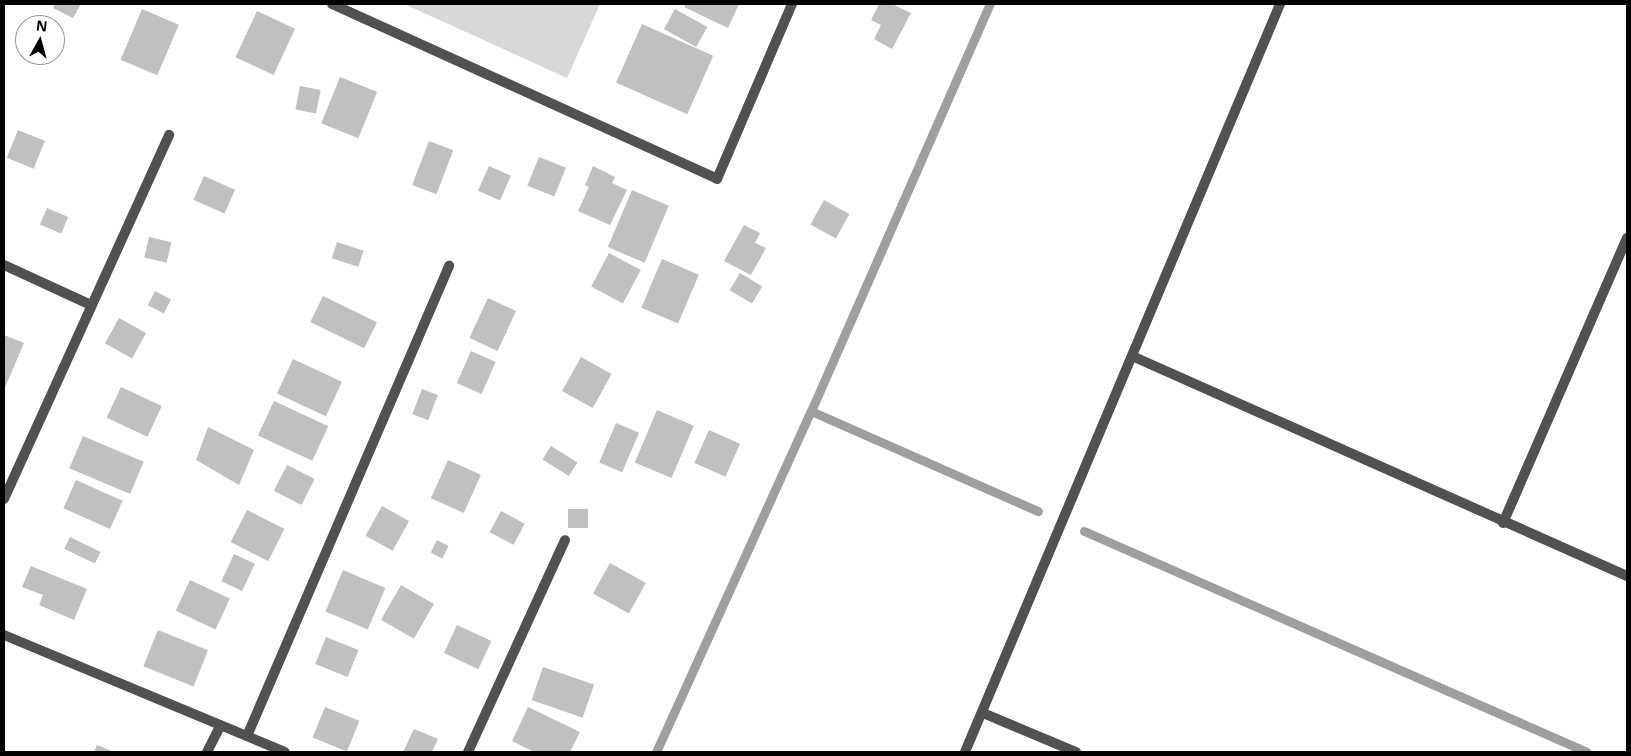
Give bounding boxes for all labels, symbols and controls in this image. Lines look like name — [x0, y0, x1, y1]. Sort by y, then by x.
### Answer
north arrow — [15, 15, 65, 65]
text: N — [35, 15, 49, 36]

